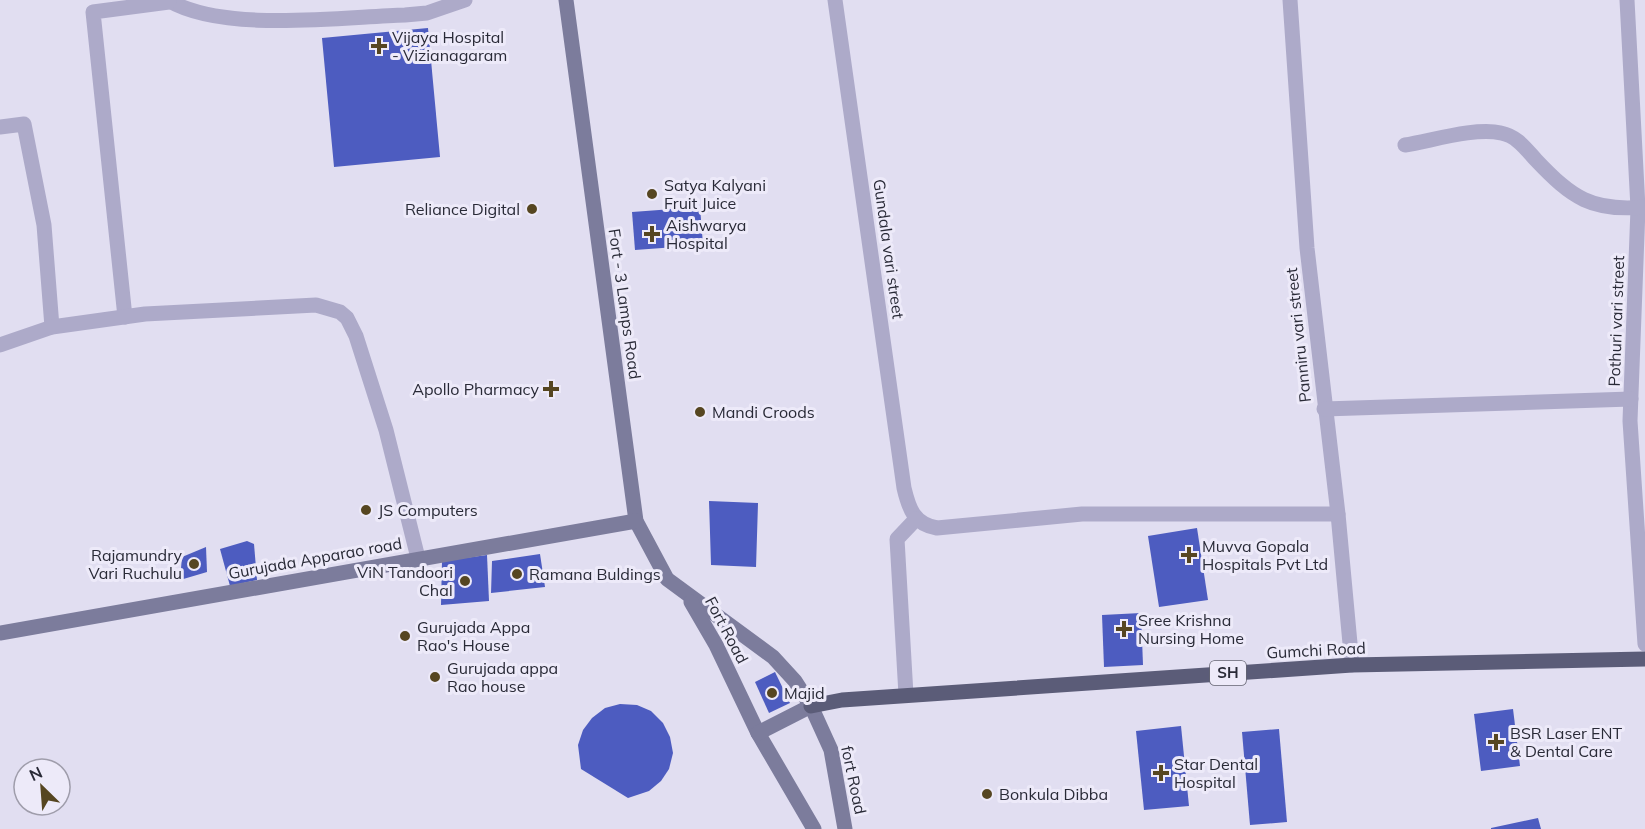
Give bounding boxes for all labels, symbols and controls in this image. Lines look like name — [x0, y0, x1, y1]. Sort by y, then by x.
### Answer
place label: Vijaya Hospital - Vizianagaram — [392, 27, 507, 65]
marker: Vijaya Hospital - Vizianagaram — [370, 37, 388, 55]
place label: Satya Kalyani Fruit Juice — [664, 175, 766, 213]
street label: Gundala vari street — [869, 178, 909, 321]
marker: Satya Kalyani Fruit Juice — [645, 187, 659, 201]
place label: Reliance Digital — [405, 199, 520, 219]
marker: Reliance Digital — [525, 202, 539, 216]
place label: Aishwarya Hospital — [666, 215, 746, 253]
marker: Aishwarya Hospital — [643, 225, 661, 243]
street label: Fort - 3 Lamps Road — [605, 227, 645, 381]
street label: Pothuri vari street — [1604, 255, 1628, 387]
street label: Panniru vari street — [1281, 266, 1315, 403]
place label: Apollo Pharmacy — [412, 379, 540, 399]
marker: Apollo Pharmacy — [544, 382, 558, 396]
place label: Mandi Croods — [712, 402, 815, 422]
marker: Mandi Croods — [693, 405, 707, 419]
place label: JS Computers — [378, 500, 478, 520]
marker: JS Computers — [359, 503, 373, 517]
street label: Gurujada Apparao road — [227, 533, 403, 583]
place label: Muvva Gopala Hospitals Pvt Ltd — [1202, 536, 1328, 574]
place label: Rajamundry Vari Ruchulu — [88, 545, 183, 583]
marker: Muvva Gopala Hospitals Pvt Ltd — [1180, 546, 1198, 564]
marker: Rajamundry Vari Ruchulu — [187, 557, 201, 571]
place label: ViN Tandoori ChaI — [357, 562, 453, 600]
place label: Ramana Buldings — [529, 564, 661, 584]
marker: Ramana Buldings — [510, 567, 524, 581]
marker: ViN Tandoori ChaI — [458, 574, 472, 588]
street label: Fort Road — [701, 593, 753, 667]
place label: Sree Krishna Nursing Home — [1138, 610, 1244, 648]
place label: Gurujada Appa Rao's House — [417, 617, 530, 655]
marker: Sree Krishna Nursing Home — [1115, 620, 1133, 638]
marker: Gurujada Appa Rao's House — [398, 629, 412, 643]
street label: Gumchi Road — [1266, 637, 1366, 663]
place label: Gurujada appa Rao house — [447, 658, 558, 696]
road number: SH — [1210, 661, 1246, 685]
marker: Gurujada appa Rao house — [428, 670, 442, 684]
place label: Majid — [784, 683, 825, 703]
marker: Majid — [765, 686, 779, 700]
place label: BSR Laser ENT & Dental Care — [1510, 723, 1622, 761]
marker: BSR Laser ENT & Dental Care — [1487, 733, 1505, 751]
street label: fort Road — [837, 744, 871, 816]
place label: Star Dental Hospital — [1174, 754, 1258, 792]
north arrow — [12, 757, 72, 817]
text: N — [26, 762, 45, 785]
marker: Star Dental Hospital — [1152, 764, 1170, 782]
place label: Bonkula Dibba — [999, 784, 1108, 804]
marker: Bonkula Dibba — [980, 787, 994, 801]

